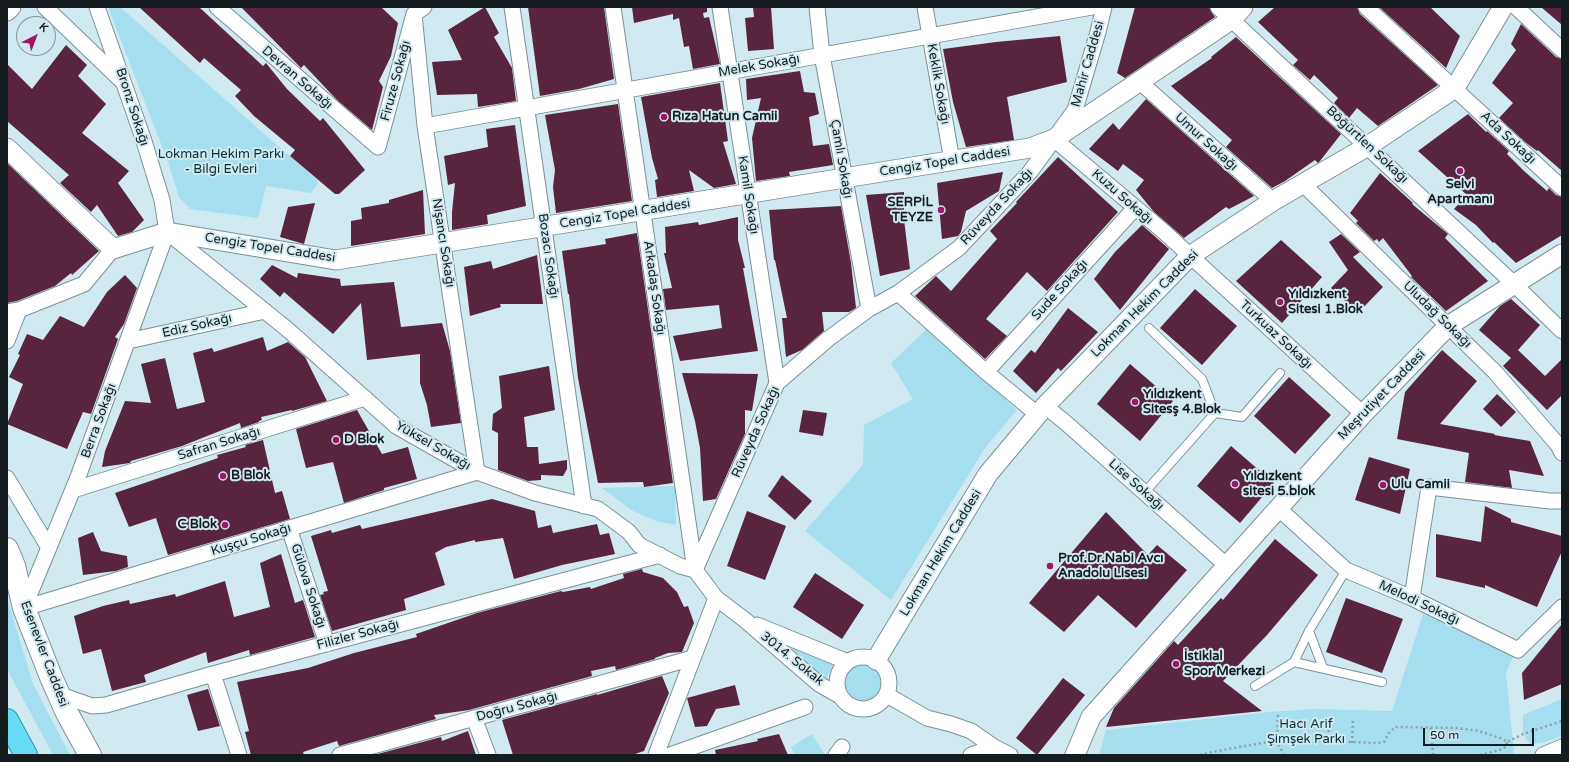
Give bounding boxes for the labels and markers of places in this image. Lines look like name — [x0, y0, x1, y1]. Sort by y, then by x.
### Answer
place label: Rıza Hatun Camii — [672, 109, 778, 125]
marker: Rıza Hatun Camii — [659, 112, 669, 122]
marker: Selvi Apartmanı — [1455, 166, 1465, 176]
place label: Selvi Apartmanı — [1427, 177, 1493, 208]
place label: SERPİL TEYZE — [888, 195, 933, 226]
marker: SERPİL TEYZE — [936, 205, 946, 215]
place label: Yıldızkent Sitesi 1.Blok — [1288, 287, 1363, 318]
marker: Yıldızkent Sitesi 1.Blok — [1275, 297, 1285, 307]
place label: Yıldızkent Sitesş 4.Blok — [1143, 387, 1221, 418]
marker: Yıldızkent Sitesş 4.Blok — [1130, 397, 1140, 407]
place label: D Blok — [344, 432, 384, 448]
marker: D Blok — [331, 435, 341, 445]
place label: B Blok — [231, 468, 271, 484]
place label: Yıldızkent sitesi 5.blok — [1243, 469, 1315, 500]
marker: B Blok — [218, 471, 228, 481]
place label: Ulu Camii — [1391, 477, 1450, 493]
marker: Yıldızkent sitesi 5.blok — [1230, 479, 1240, 489]
marker: Ulu Camii — [1378, 480, 1388, 490]
place label: C Blok — [177, 517, 217, 533]
marker: C Blok — [220, 520, 230, 530]
place label: Prof.Dr.Nabi Avcı Anadolu Lisesi — [1058, 551, 1164, 582]
marker: Prof.Dr.Nabi Avcı Anadolu Lisesi — [1045, 561, 1055, 571]
place label: İstiklal Spor Merkezi — [1184, 649, 1265, 680]
marker: İstiklal Spor Merkezi — [1171, 659, 1181, 669]

